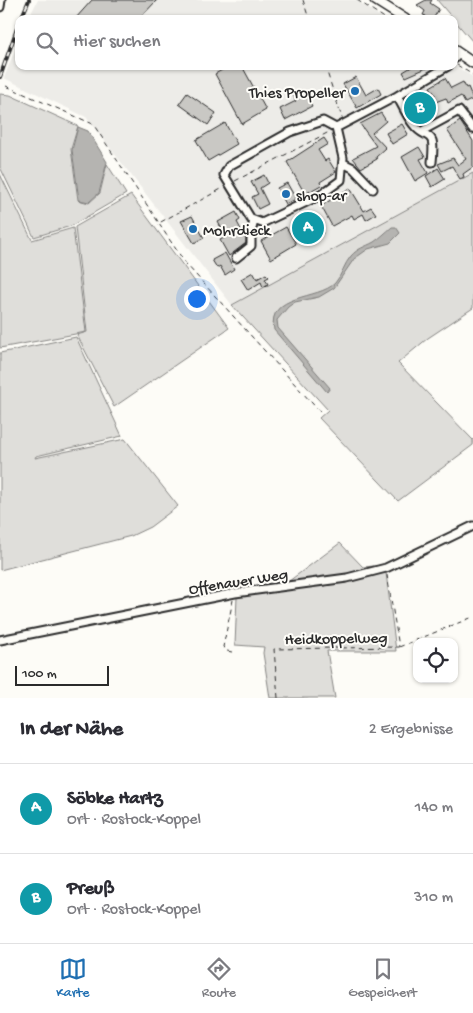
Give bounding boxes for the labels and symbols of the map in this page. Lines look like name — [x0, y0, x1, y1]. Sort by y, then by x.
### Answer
place label: Thies Propeller — [248, 85, 346, 104]
marker: Thies Propeller — [349, 85, 361, 97]
pin: B — [404, 89, 436, 127]
marker: shop-ar — [280, 188, 292, 200]
place label: shop-ar — [296, 188, 348, 207]
pin: A — [292, 209, 324, 247]
marker: Mohrdieck — [187, 223, 199, 235]
place label: Mohrdieck — [203, 223, 272, 242]
your location — [184, 286, 210, 312]
street label: Offenauer Weg — [187, 566, 290, 601]
street label: Heidkoppelweg — [284, 630, 388, 651]
scale bar — [15, 663, 109, 686]

